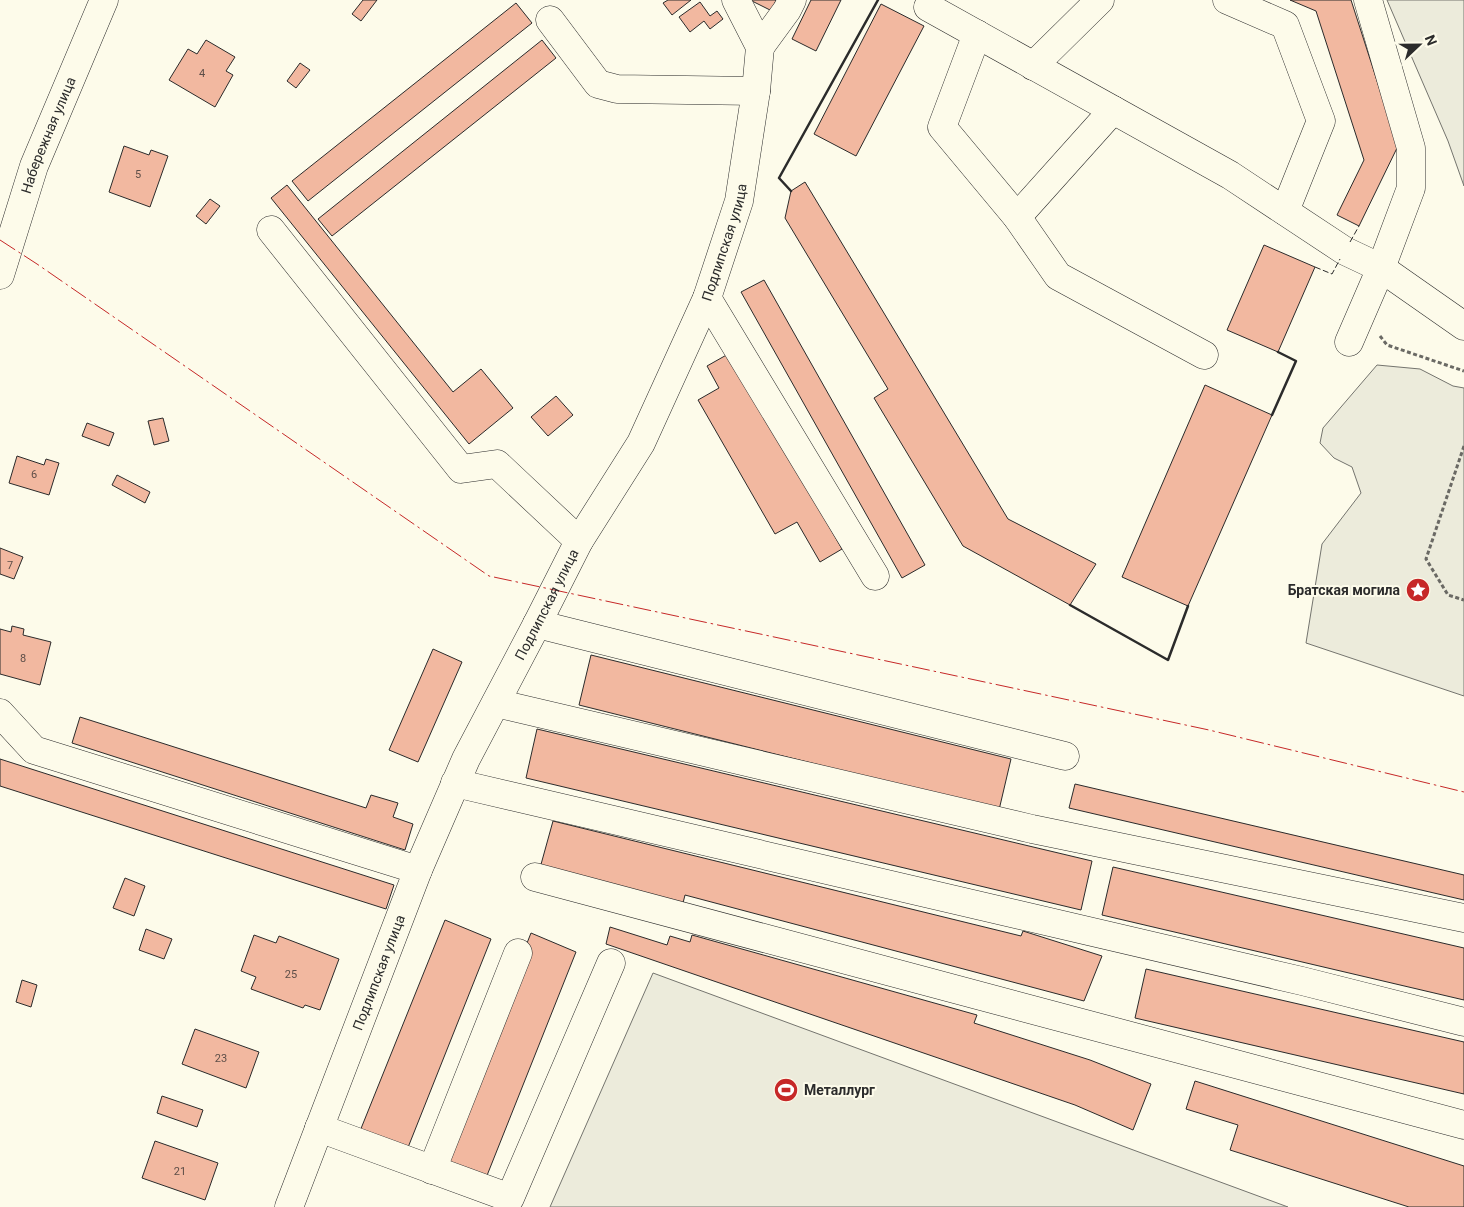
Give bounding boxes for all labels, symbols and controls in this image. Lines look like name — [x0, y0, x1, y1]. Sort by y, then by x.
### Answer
north arrow — [1394, 20, 1444, 70]
text: N — [1422, 33, 1440, 48]
house number: 4 — [199, 67, 205, 80]
street label: Набережная улица — [18, 75, 79, 195]
house number: 5 — [135, 168, 141, 181]
street label: Подлипская улица — [699, 183, 750, 303]
house number: 6 — [31, 468, 37, 481]
street label: Подлипская улица — [512, 546, 582, 663]
house number: 7 — [7, 559, 13, 572]
place icon: Братская могила — [1405, 577, 1431, 603]
place label: Братская могила — [1288, 582, 1401, 598]
house number: 8 — [20, 652, 26, 665]
street label: Подлипская улица — [349, 913, 408, 1033]
house number: 25 — [285, 968, 297, 981]
house number: 23 — [215, 1052, 227, 1065]
sports icon: Металлург — [773, 1077, 799, 1103]
place label: Металлург — [804, 1082, 875, 1098]
house number: 21 — [174, 1165, 186, 1178]

